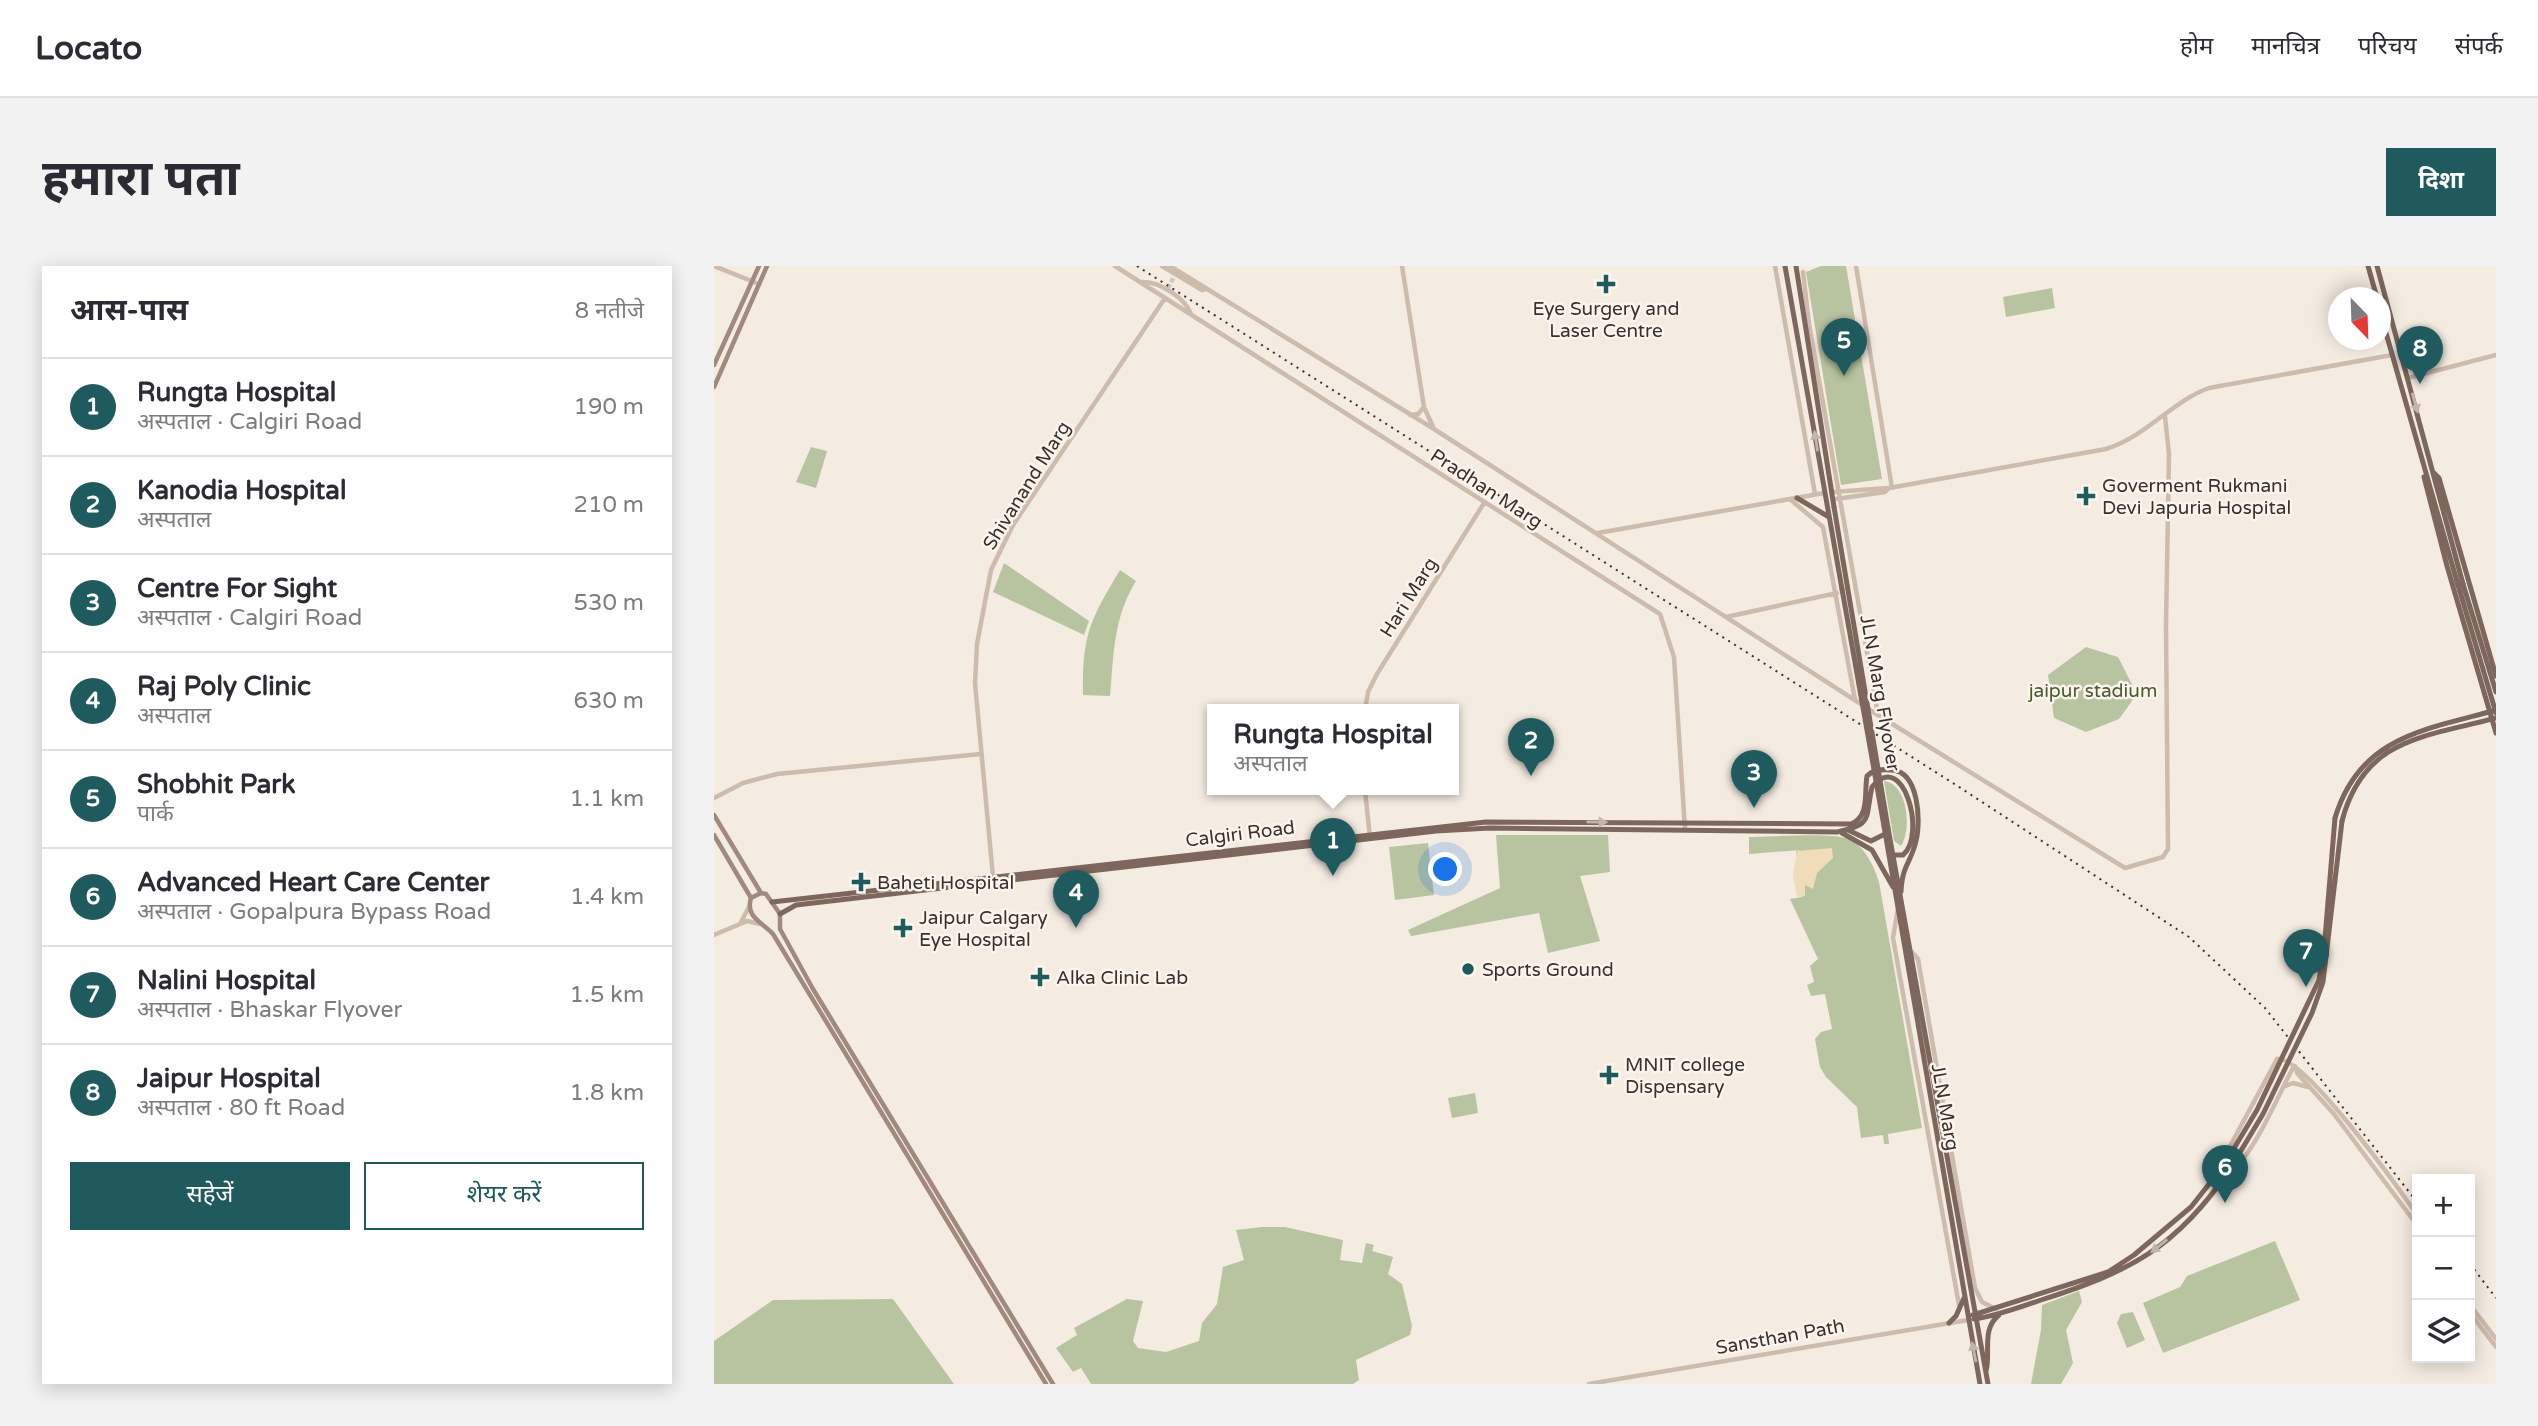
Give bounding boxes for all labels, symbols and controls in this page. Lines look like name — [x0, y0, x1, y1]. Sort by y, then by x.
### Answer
text: Locato — [35, 29, 142, 68]
text: होम — [2180, 32, 2213, 61]
text: मानचित्र — [2251, 32, 2320, 61]
text: परिचय — [2358, 32, 2417, 61]
text: संपर्क — [2455, 32, 2503, 61]
button: दिशा — [2386, 148, 2496, 216]
text: हमारा पता — [42, 150, 240, 209]
marker: Eye Surgery and Laser Centre — [1596, 274, 1616, 294]
north arrow — [2328, 287, 2391, 350]
text: आस-पास — [70, 292, 188, 329]
text: 8 नतीजे — [575, 297, 644, 325]
place label: Eye Surgery and Laser Centre — [1532, 298, 1680, 342]
pin: 5 — [1821, 318, 1867, 376]
pin: 8 — [2397, 326, 2443, 384]
text: Rungta Hospital — [137, 377, 336, 408]
one-way arrow — [2410, 392, 2421, 414]
text: 1 — [86, 393, 100, 421]
text: 190 m — [574, 393, 644, 421]
text: अस्पताल · Calgiri Road — [137, 408, 362, 436]
street label: Shivanand Marg — [979, 417, 1075, 554]
one-way arrow — [1810, 429, 1821, 451]
street label: Pradhan Marg — [1426, 444, 1547, 533]
text: Kanodia Hospital — [137, 475, 346, 506]
place label: Goverment Rukmani Devi Japuria Hospital — [2102, 475, 2291, 519]
marker: Goverment Rukmani Devi Japuria Hospital — [2076, 486, 2096, 506]
text: 2 — [86, 491, 100, 519]
text: 210 m — [574, 491, 644, 519]
text: अस्पताल — [137, 506, 211, 534]
street label: Hari Marg — [1376, 554, 1442, 642]
text: Centre For Sight — [137, 573, 337, 604]
text: 3 — [86, 589, 100, 617]
text: 530 m — [574, 589, 644, 617]
text: अस्पताल · Calgiri Road — [137, 604, 362, 632]
street label: JLN Marg Flyover — [1855, 613, 1905, 774]
text: Raj Poly Clinic — [137, 671, 311, 702]
park label: jaipur stadium — [2028, 680, 2157, 702]
text: 4 — [86, 687, 100, 715]
text: 630 m — [574, 687, 644, 715]
text: अस्पताल — [137, 702, 211, 730]
popup — [1207, 704, 1459, 795]
pin: 2 — [1508, 718, 1554, 776]
text: Rungta Hospital — [1233, 719, 1433, 750]
text: अस्पताल — [1233, 750, 1308, 778]
pin: 3 — [1731, 750, 1777, 808]
text: Shobhit Park — [137, 769, 295, 800]
text: 5 — [86, 785, 100, 813]
text: 1.1 km — [570, 785, 644, 813]
text: पार्क — [137, 800, 174, 828]
street label: Calgiri Road — [1184, 816, 1296, 852]
one-way arrow — [1586, 816, 1608, 828]
pin: 1 — [1310, 818, 1356, 876]
your location — [1428, 852, 1462, 886]
text: Advanced Heart Care Center — [137, 867, 489, 898]
pin: 4 — [1053, 870, 1099, 928]
marker: Baheti Hospital — [851, 872, 871, 892]
place label: Baheti Hospital — [877, 872, 1014, 894]
text: 6 — [86, 883, 100, 911]
text: 1.4 km — [570, 883, 644, 911]
text: अस्पताल · Gopalpura Bypass Road — [137, 898, 491, 926]
place label: Jaipur Calgary Eye Hospital — [919, 907, 1048, 951]
marker: Jaipur Calgary Eye Hospital — [893, 918, 913, 938]
pin: 7 — [2283, 929, 2329, 987]
place label: Sports Ground — [1482, 959, 1614, 981]
marker: Sports Ground — [1460, 961, 1476, 977]
text: Nalini Hospital — [137, 965, 316, 996]
marker: Alka Clinic Lab — [1030, 967, 1050, 987]
place label: Alka Clinic Lab — [1056, 967, 1188, 989]
text: 7 — [86, 981, 100, 1009]
text: 1.5 km — [570, 981, 644, 1009]
text: अस्पताल · Bhaskar Flyover — [137, 996, 402, 1024]
place label: MNIT college Dispensary — [1625, 1054, 1745, 1098]
street label: JLN Marg — [1927, 1062, 1963, 1152]
text: Jaipur Hospital — [137, 1063, 321, 1094]
marker: MNIT college Dispensary — [1599, 1065, 1619, 1085]
text: 8 — [86, 1079, 100, 1107]
text: 1.8 km — [570, 1079, 644, 1107]
text: अस्पताल · 80 ft Road — [137, 1094, 345, 1122]
pin: 6 — [2202, 1145, 2248, 1203]
button: सहेजें — [70, 1162, 350, 1230]
button: शेयर करें — [364, 1162, 644, 1230]
map controls — [2412, 1174, 2475, 1363]
button: + — [2412, 1174, 2475, 1237]
button: − — [2412, 1237, 2475, 1300]
one-way arrow — [2150, 1238, 2167, 1253]
button: layers — [2412, 1300, 2475, 1363]
street label: Sansthan Path — [1714, 1315, 1846, 1359]
one-way arrow — [1968, 1341, 1979, 1363]

